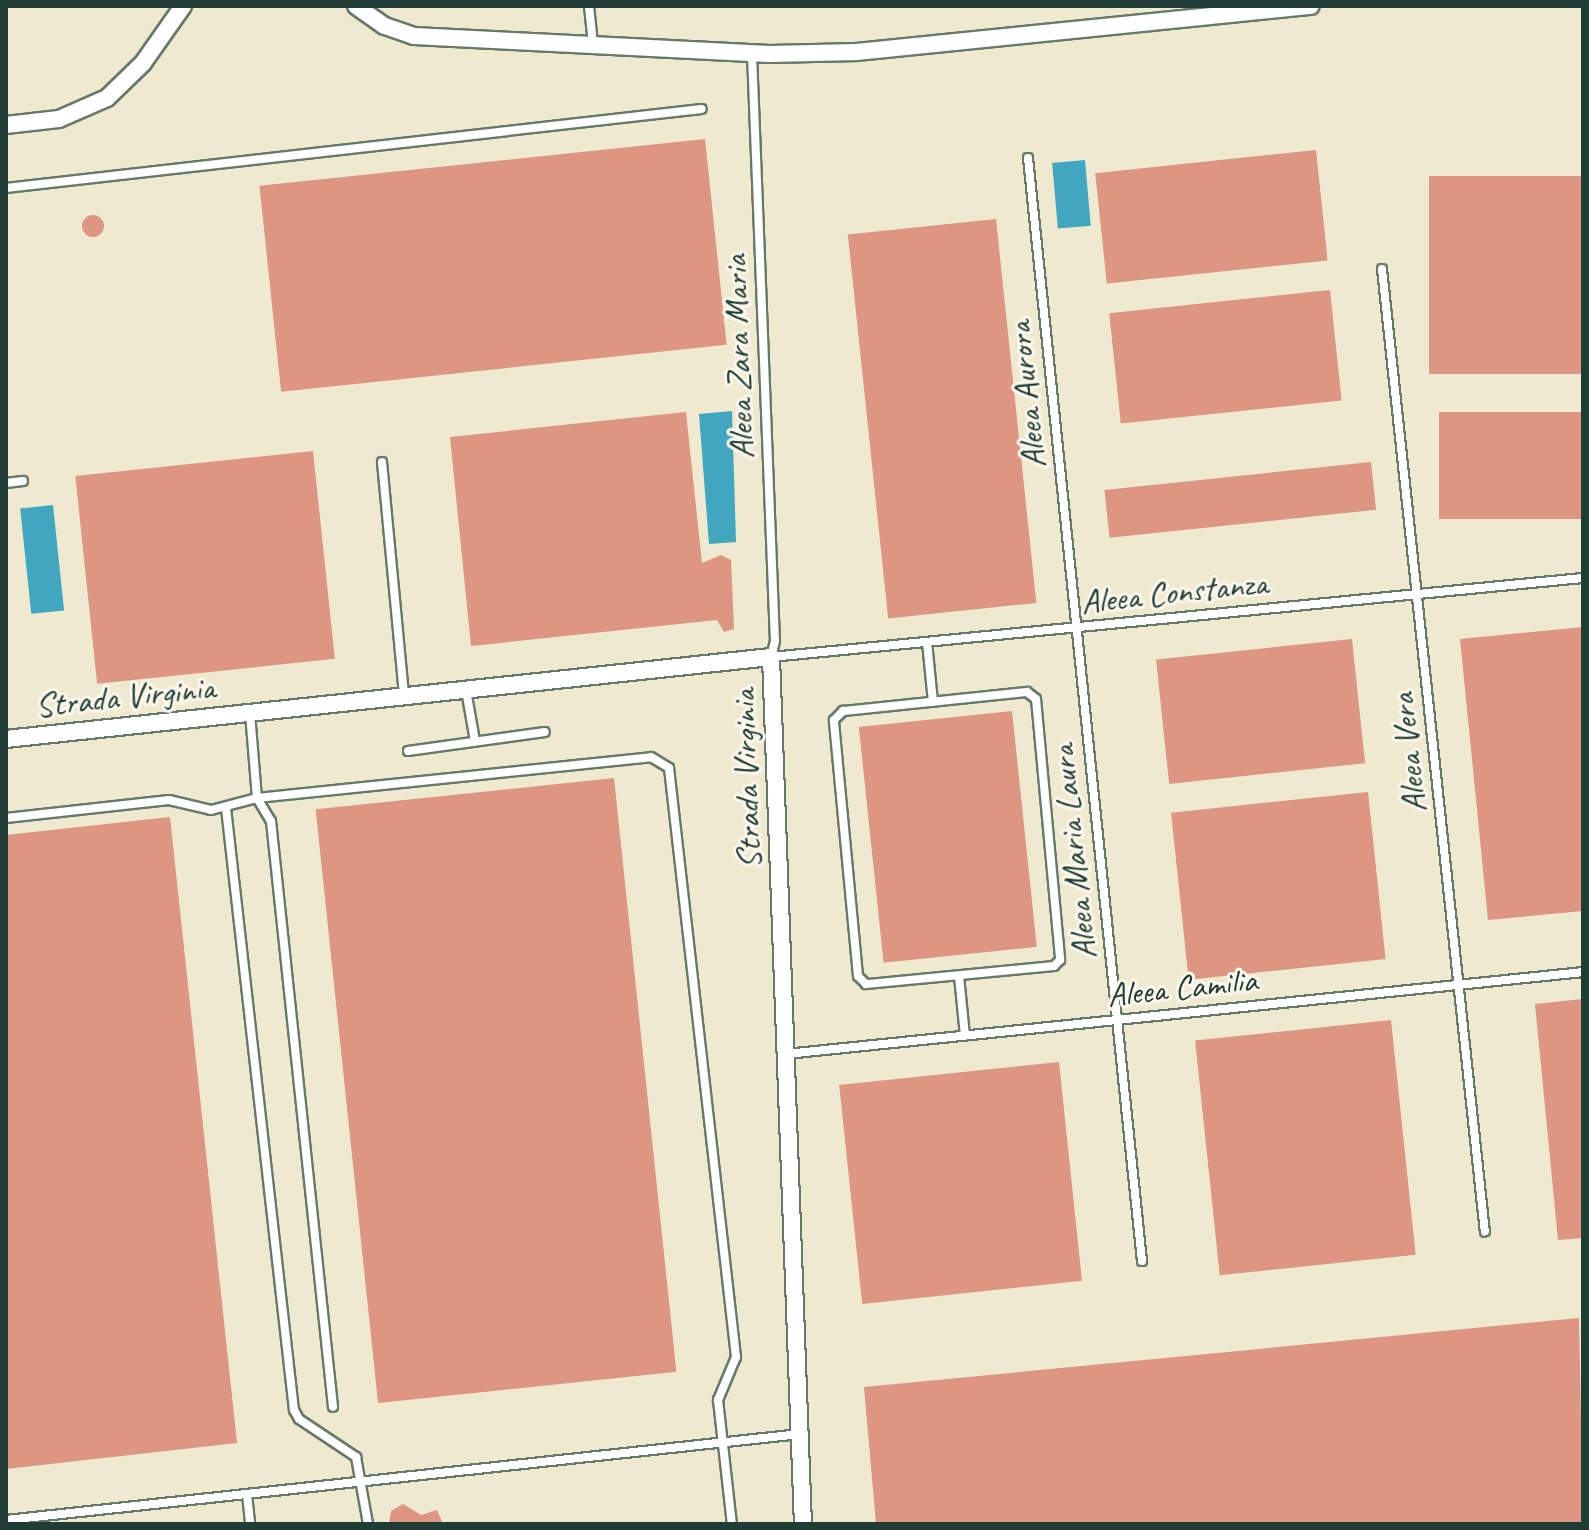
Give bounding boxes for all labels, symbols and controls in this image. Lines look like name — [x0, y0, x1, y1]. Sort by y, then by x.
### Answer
street label: Aleea Zara Maria — [714, 254, 762, 460]
street label: Aleea Aurora — [998, 320, 1054, 470]
street label: Aleea Constanza — [1079, 562, 1269, 622]
street label: Strada Virginia — [33, 666, 217, 726]
street label: Strada Virginia — [722, 688, 770, 870]
street label: Aleea Vera — [1381, 691, 1435, 815]
street label: Aleea Maria Laura — [1041, 743, 1105, 961]
street label: Aleea Camilia — [1105, 959, 1259, 1015]

